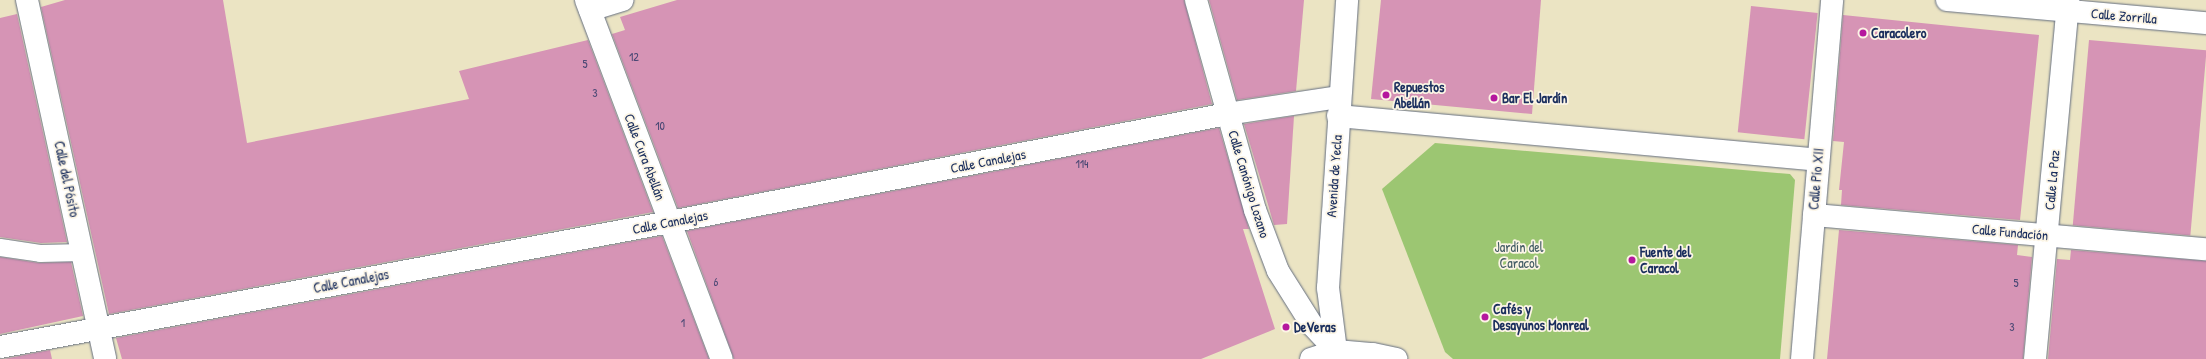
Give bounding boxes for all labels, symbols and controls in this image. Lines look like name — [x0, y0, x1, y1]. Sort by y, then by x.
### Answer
street label: Calle Zorrilla — [2090, 5, 2158, 27]
place label: Caracolero — [1871, 25, 1926, 41]
marker: Caracolero — [1858, 28, 1868, 38]
house number: 12 — [629, 50, 639, 64]
house number: 5 — [582, 57, 588, 71]
place label: Repuestos Abellán — [1394, 79, 1444, 112]
house number: 3 — [592, 86, 598, 100]
marker: Repuestos Abellán — [1381, 90, 1391, 100]
place label: Bar El Jardín — [1502, 90, 1567, 106]
marker: Bar El Jardín — [1489, 93, 1499, 103]
street label: Calle Cura Abellán — [621, 111, 669, 203]
house number: 10 — [655, 119, 665, 133]
street label: Calle Canónigo Lozano — [1225, 128, 1273, 240]
street label: Avenida de Yecla — [1323, 134, 1345, 218]
street label: Calle del Pósito — [51, 139, 83, 219]
street label: Calle Canalejas — [949, 145, 1027, 177]
street label: Calle Pío XII — [1805, 148, 1827, 210]
street label: Calle La Paz — [2041, 149, 2063, 211]
house number: 114 — [1075, 157, 1089, 171]
street label: Calle Canalejas — [631, 206, 709, 238]
street label: Calle Fundación — [1971, 220, 2049, 244]
park label: Jardín del Caracol — [1495, 239, 1543, 272]
place label: Fuente del Caracol — [1640, 244, 1691, 276]
marker: Fuente del Caracol — [1627, 255, 1637, 265]
street label: Calle Canalejas — [312, 265, 390, 297]
house number: 6 — [714, 275, 718, 289]
house number: 5 — [2013, 276, 2019, 290]
place label: Cafés y Desayunos Monreal — [1493, 301, 1589, 334]
marker: Cafés y Desayunos Monreal — [1480, 312, 1490, 322]
house number: 1 — [681, 316, 685, 330]
place label: DeVeras — [1294, 319, 1336, 335]
house number: 3 — [2009, 320, 2015, 334]
marker: DeVeras — [1281, 322, 1291, 332]

